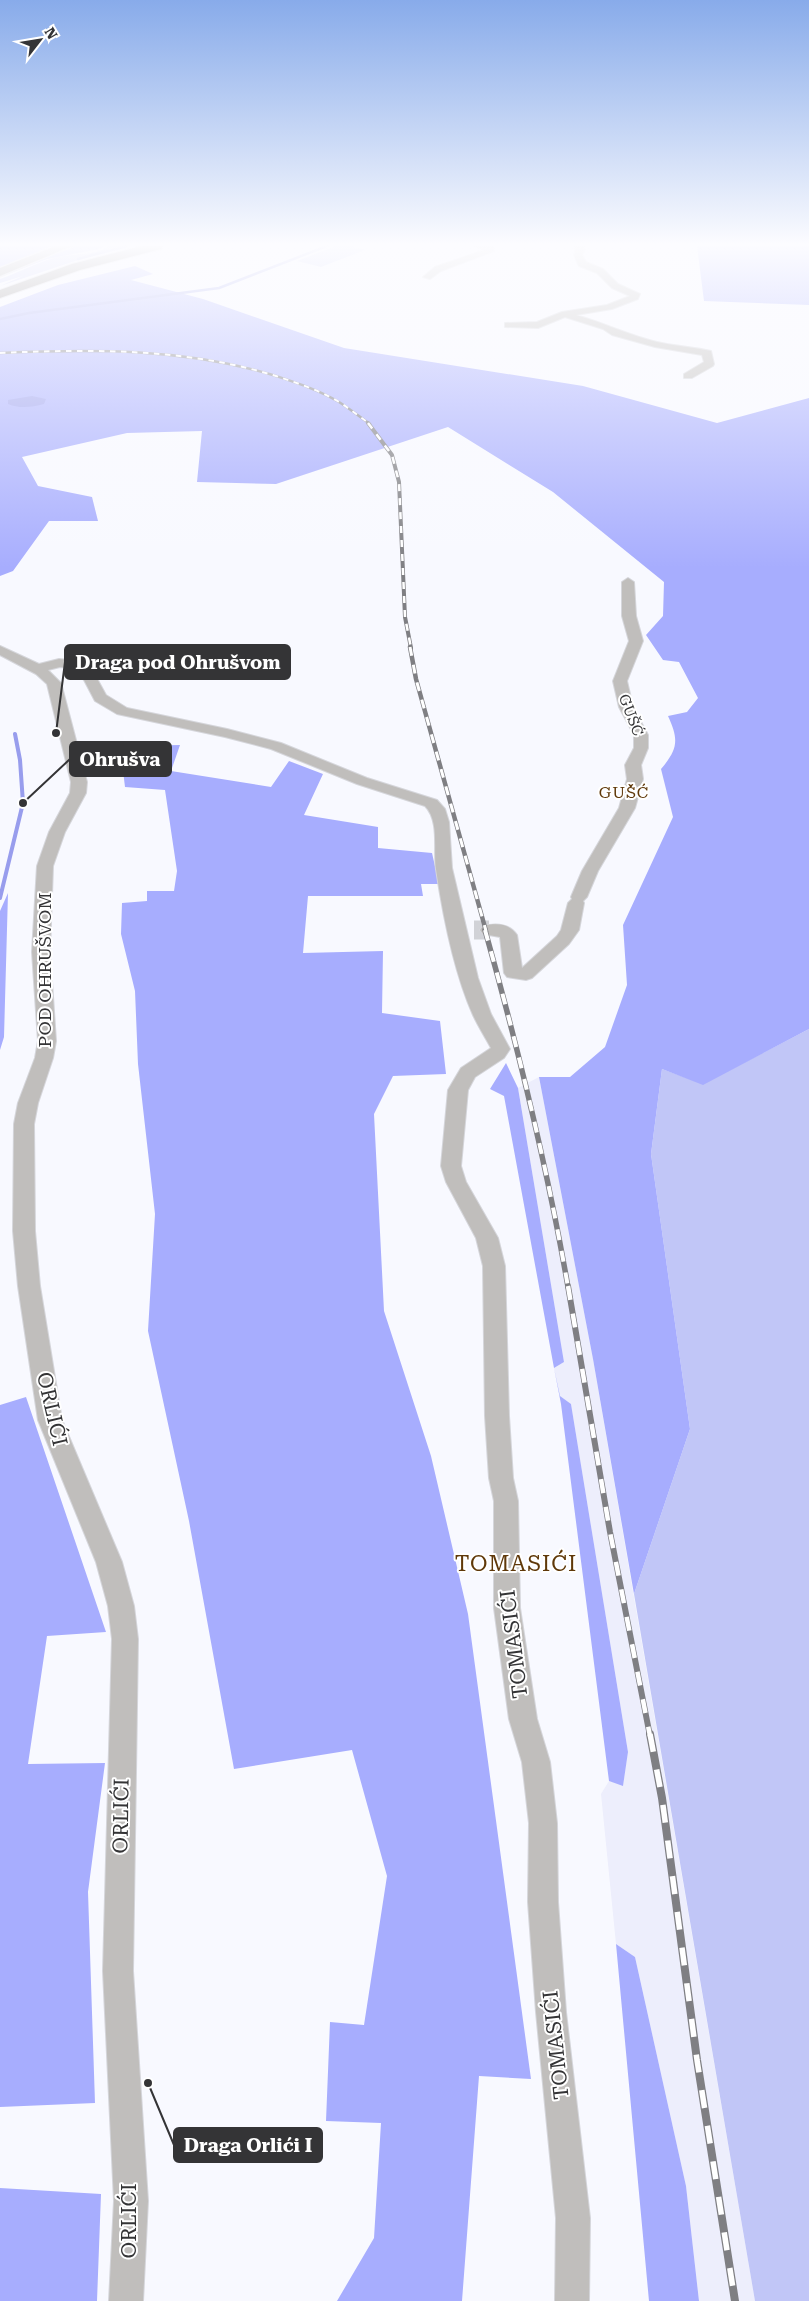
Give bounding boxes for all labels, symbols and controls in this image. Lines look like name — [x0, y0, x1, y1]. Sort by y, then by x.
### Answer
north arrow — [15, 15, 65, 65]
text: N — [42, 25, 61, 42]
callout: Draga pod Ohrušvom — [65, 645, 290, 679]
text: Draga pod Ohrušvom — [75, 651, 281, 674]
street label: GUŠĆ — [615, 691, 648, 739]
callout: Ohrušva — [70, 742, 171, 776]
text: Ohrušva — [80, 748, 160, 771]
district label: GUŠĆ — [599, 783, 649, 802]
street label: POD OHRUŠVOM — [34, 892, 55, 1048]
street label: ORLIĆI — [32, 1369, 73, 1448]
district label: TOMASIĆI — [455, 1549, 577, 1576]
street label: TOMASIĆI — [494, 1588, 533, 1700]
street label: ORLIĆI — [107, 1778, 134, 1854]
street label: TOMASIĆI — [537, 1989, 574, 2101]
callout: Draga Orlići I — [174, 2128, 322, 2162]
text: Draga Orlići I — [184, 2134, 312, 2157]
street label: ORLIĆI — [116, 2183, 141, 2259]

